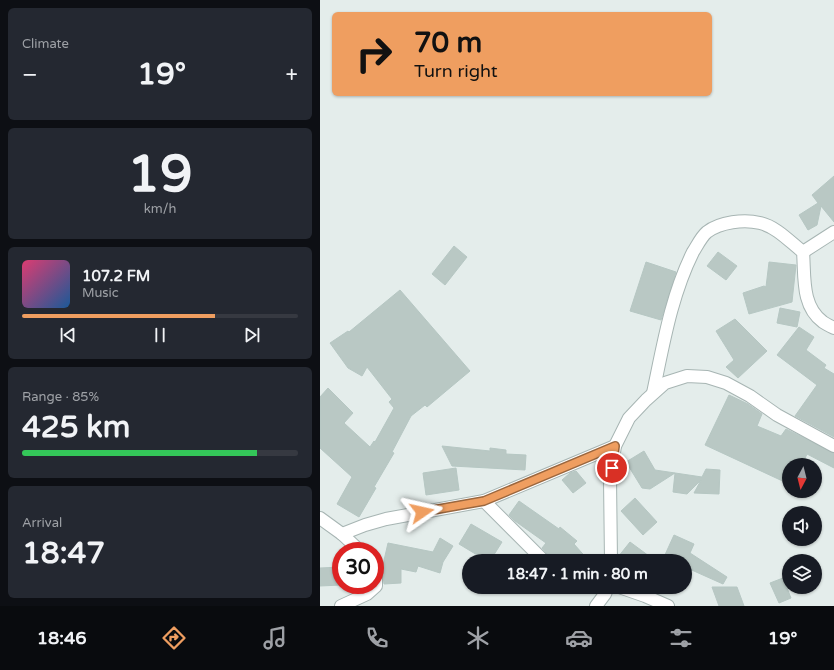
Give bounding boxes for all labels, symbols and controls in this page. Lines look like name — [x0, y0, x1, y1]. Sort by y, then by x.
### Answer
text: 70 m — [414, 26, 482, 60]
icon: right — [348, 28, 400, 80]
text: Climate — [22, 36, 69, 52]
text: 19° — [137, 56, 186, 93]
text: Turn right — [414, 60, 498, 82]
text: − — [22, 62, 38, 88]
text: + — [286, 62, 298, 88]
text: 19 — [127, 143, 193, 206]
text: km/h — [144, 201, 176, 217]
text: 107.2 FM — [82, 267, 150, 285]
text: Music — [82, 285, 119, 301]
icon: previous — [57, 324, 79, 346]
icon: pause — [149, 324, 171, 346]
icon: next — [241, 324, 263, 346]
text: Range · 85% — [22, 389, 99, 405]
text: 425 km — [22, 409, 130, 446]
pin — [595, 451, 629, 485]
icon: arrive — [601, 457, 623, 479]
north arrow — [782, 458, 822, 498]
map controls — [782, 458, 822, 594]
position arrow — [401, 491, 443, 533]
button: sound — [782, 506, 822, 546]
text: Arrival — [22, 515, 62, 531]
text: 18:47 — [22, 535, 105, 572]
speed limit sign: 30 — [332, 542, 384, 594]
button: layers — [782, 554, 822, 594]
text: 18:47 · 1 min · 80 m — [506, 565, 648, 583]
icon: directions — [160, 624, 188, 652]
icon: music — [261, 624, 289, 652]
icon: phone — [363, 624, 391, 652]
icon: climate — [464, 624, 492, 652]
icon: car — [565, 624, 593, 652]
icon: filters — [667, 624, 695, 652]
text: 18:46 — [37, 627, 87, 649]
text: 19° — [768, 627, 797, 649]

